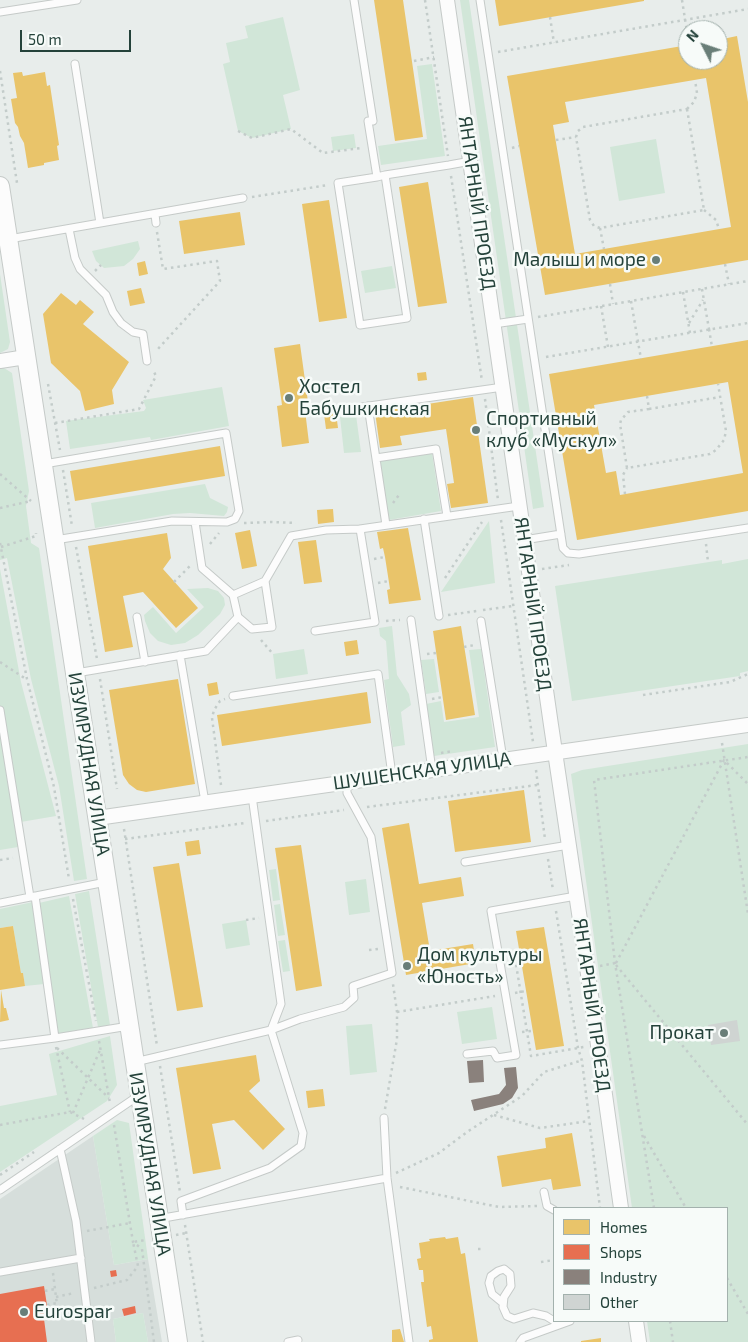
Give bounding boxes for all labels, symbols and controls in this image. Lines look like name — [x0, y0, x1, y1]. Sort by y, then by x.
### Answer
scale bar — [22, 20, 134, 52]
north arrow — [678, 20, 728, 70]
text: N — [682, 26, 702, 45]
text: 50 m — [28, 30, 62, 48]
street label: ЯНТАРНЫЙ ПРОЕЗД — [454, 115, 500, 291]
place label: Малыш и море — [513, 249, 646, 271]
marker: Малыш и море — [650, 254, 662, 266]
place label: Хостел Бабушкинская — [299, 376, 430, 420]
marker: Хостел Бабушкинская — [283, 392, 295, 404]
place label: Спортивный клуб «Мускул» — [486, 408, 617, 452]
marker: Спортивный клуб «Мускул» — [470, 424, 482, 436]
street label: ЯНТАРНЫЙ ПРОЕЗД — [510, 516, 556, 692]
street label: ИЗУМРУДНАЯ УЛИЦА — [63, 671, 115, 857]
street label: ШУШЕНСКАЯ УЛИЦА — [332, 747, 512, 795]
street label: ЯНТАРНЫЙ ПРОЕЗД — [569, 917, 615, 1093]
place label: Дом культуры «Юность» — [417, 944, 543, 988]
marker: Дом культуры «Юность» — [401, 960, 413, 972]
place label: Прокат — [649, 1022, 714, 1044]
marker: Прокат — [718, 1027, 730, 1039]
street label: ИЗУМРУДНАЯ УЛИЦА — [124, 1071, 176, 1257]
legend — [553, 1207, 728, 1322]
text: Homes — [600, 1218, 647, 1236]
text: Shops — [600, 1243, 642, 1261]
text: Industry — [600, 1268, 657, 1286]
text: Other — [600, 1293, 639, 1311]
place label: Eurospar — [34, 1301, 112, 1323]
marker: Eurospar — [18, 1306, 30, 1318]

